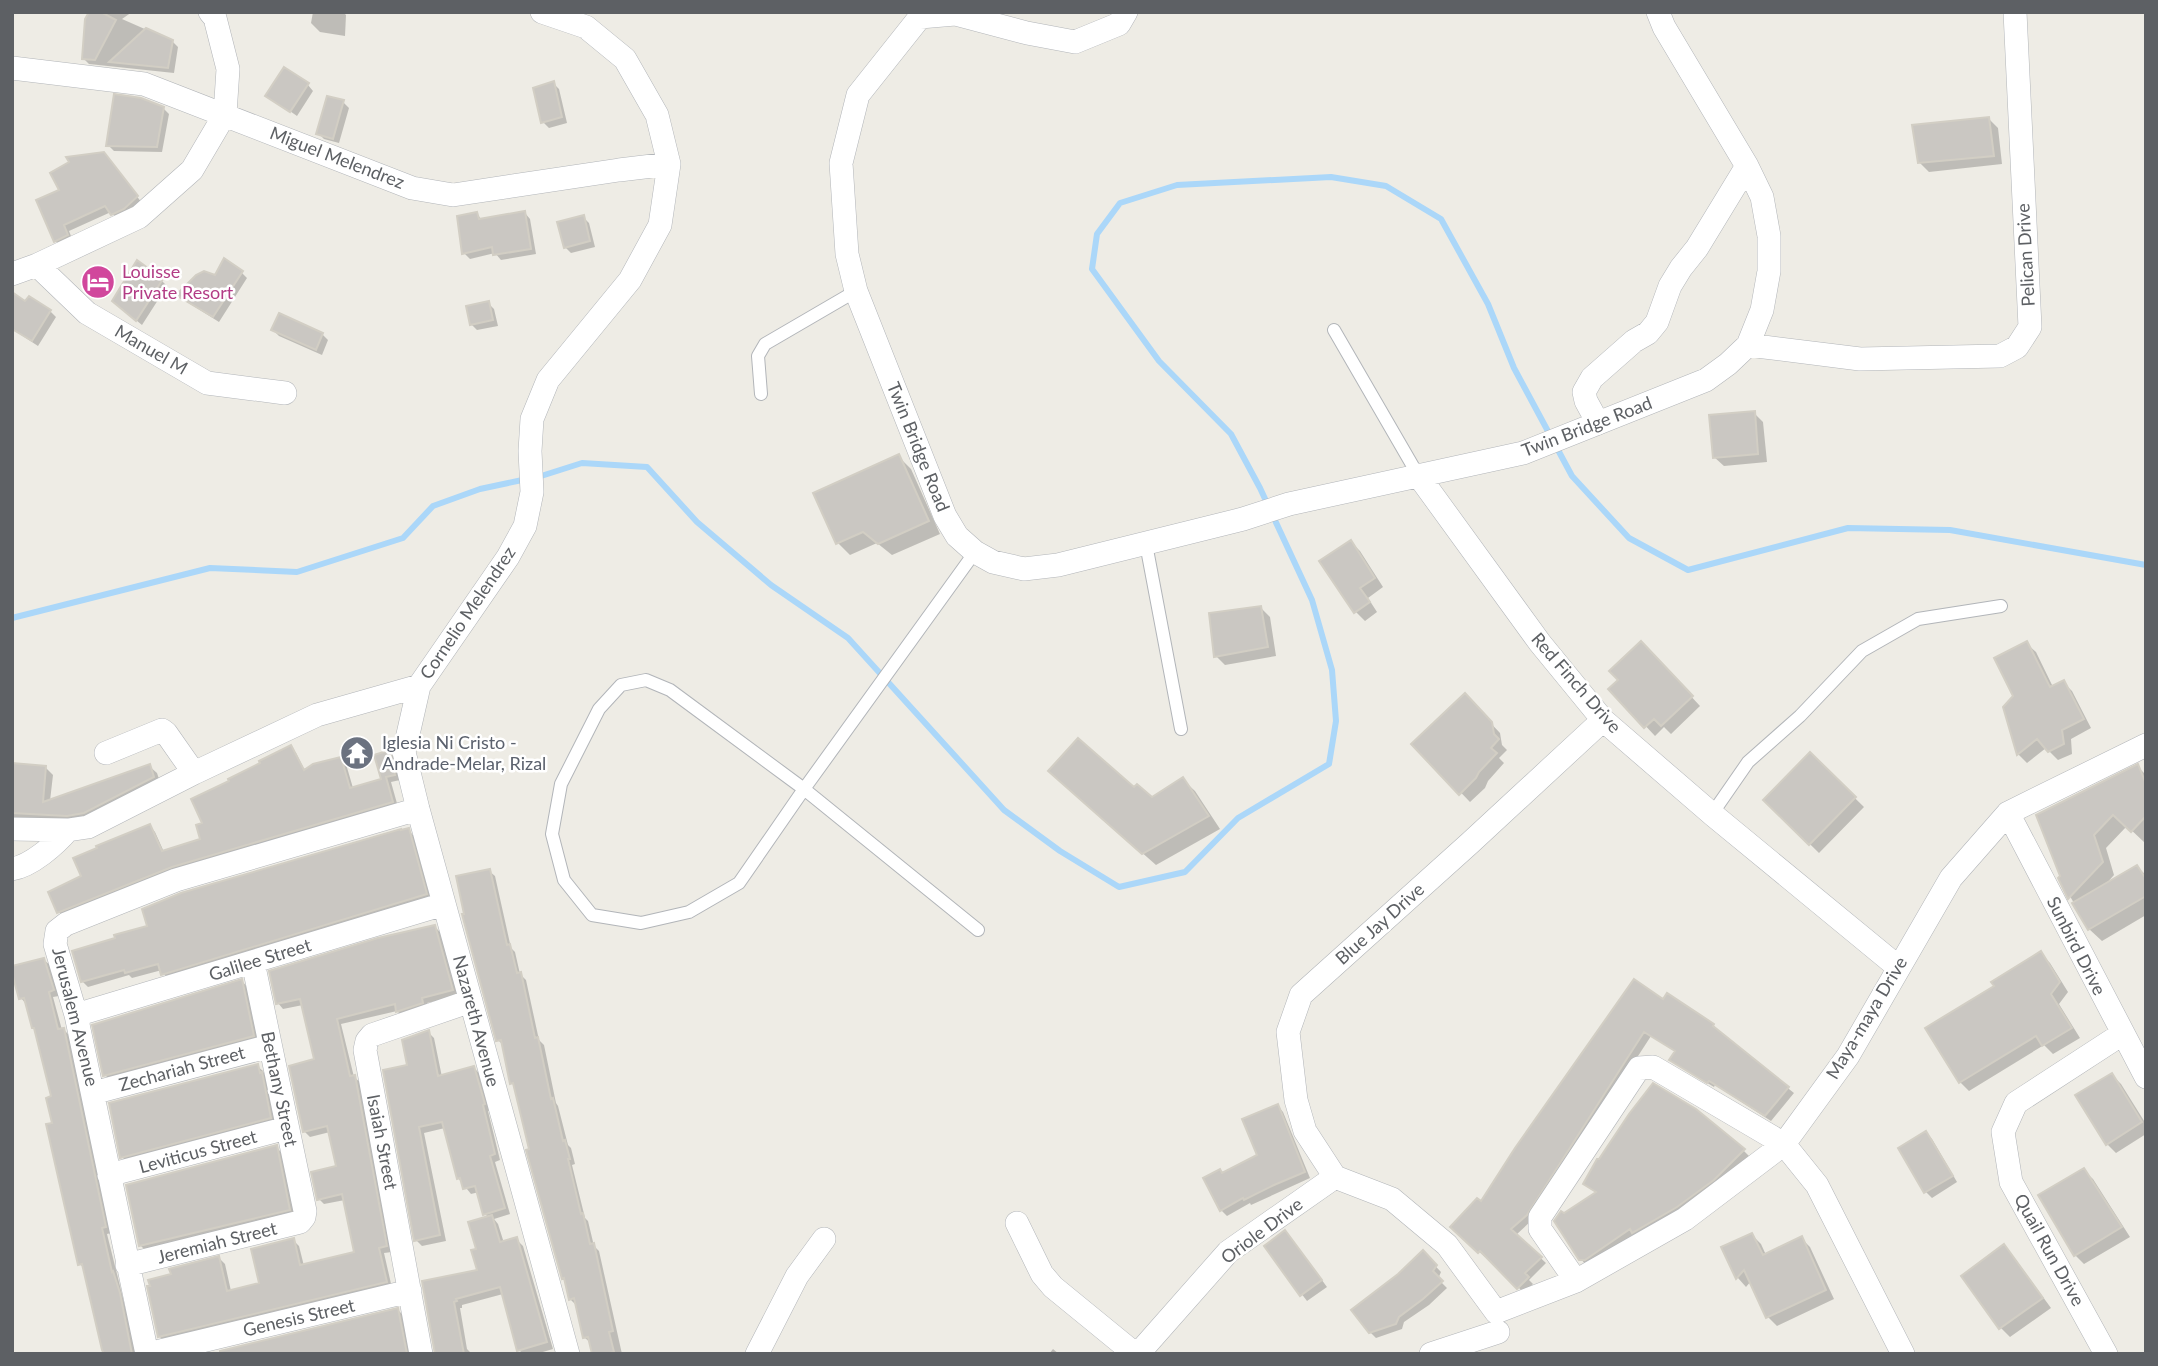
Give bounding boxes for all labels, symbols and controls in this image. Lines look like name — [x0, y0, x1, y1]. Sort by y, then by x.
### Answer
street label: Miguel Melendrez — [267, 121, 408, 193]
street label: Pelican Drive — [2011, 203, 2039, 307]
place label: Louisse Private Resort — [122, 260, 234, 303]
hotel icon: Louisse Private Resort — [79, 263, 117, 301]
street label: Manuel M — [111, 319, 192, 379]
street label: Twin Bridge Road — [883, 379, 955, 515]
street label: Twin Bridge Road — [1518, 391, 1655, 461]
street label: Cornelio Melendrez — [415, 542, 520, 683]
street label: Red Finch Drive — [1527, 628, 1626, 737]
place label: Iglesia Ni Cristo - Andrade-Melar, Rizal — [382, 731, 546, 774]
temple icon: Iglesia Ni Cristo - Andrade-Melar, Rizal — [338, 734, 376, 772]
street label: Blue Jay Drive — [1330, 878, 1428, 969]
street label: Sunbird Drive — [2043, 892, 2111, 999]
street label: Galilee Street — [206, 933, 314, 985]
street label: Jerusalem Avenue — [48, 945, 104, 1088]
street label: Maya-maya Drive — [1821, 952, 1911, 1083]
street label: Nazareth Avenue — [449, 953, 505, 1089]
street label: Bethany Street — [257, 1029, 303, 1149]
street label: Zechariah Street — [116, 1041, 248, 1095]
street label: Isaiah Street — [363, 1092, 403, 1192]
street label: Leviticus Street — [136, 1125, 260, 1177]
street label: Quail Run Drive — [2010, 1190, 2090, 1309]
street label: Oriole Drive — [1216, 1192, 1307, 1268]
street label: Jeremiah Street — [155, 1216, 279, 1268]
street label: Genesis Street — [241, 1293, 357, 1341]

